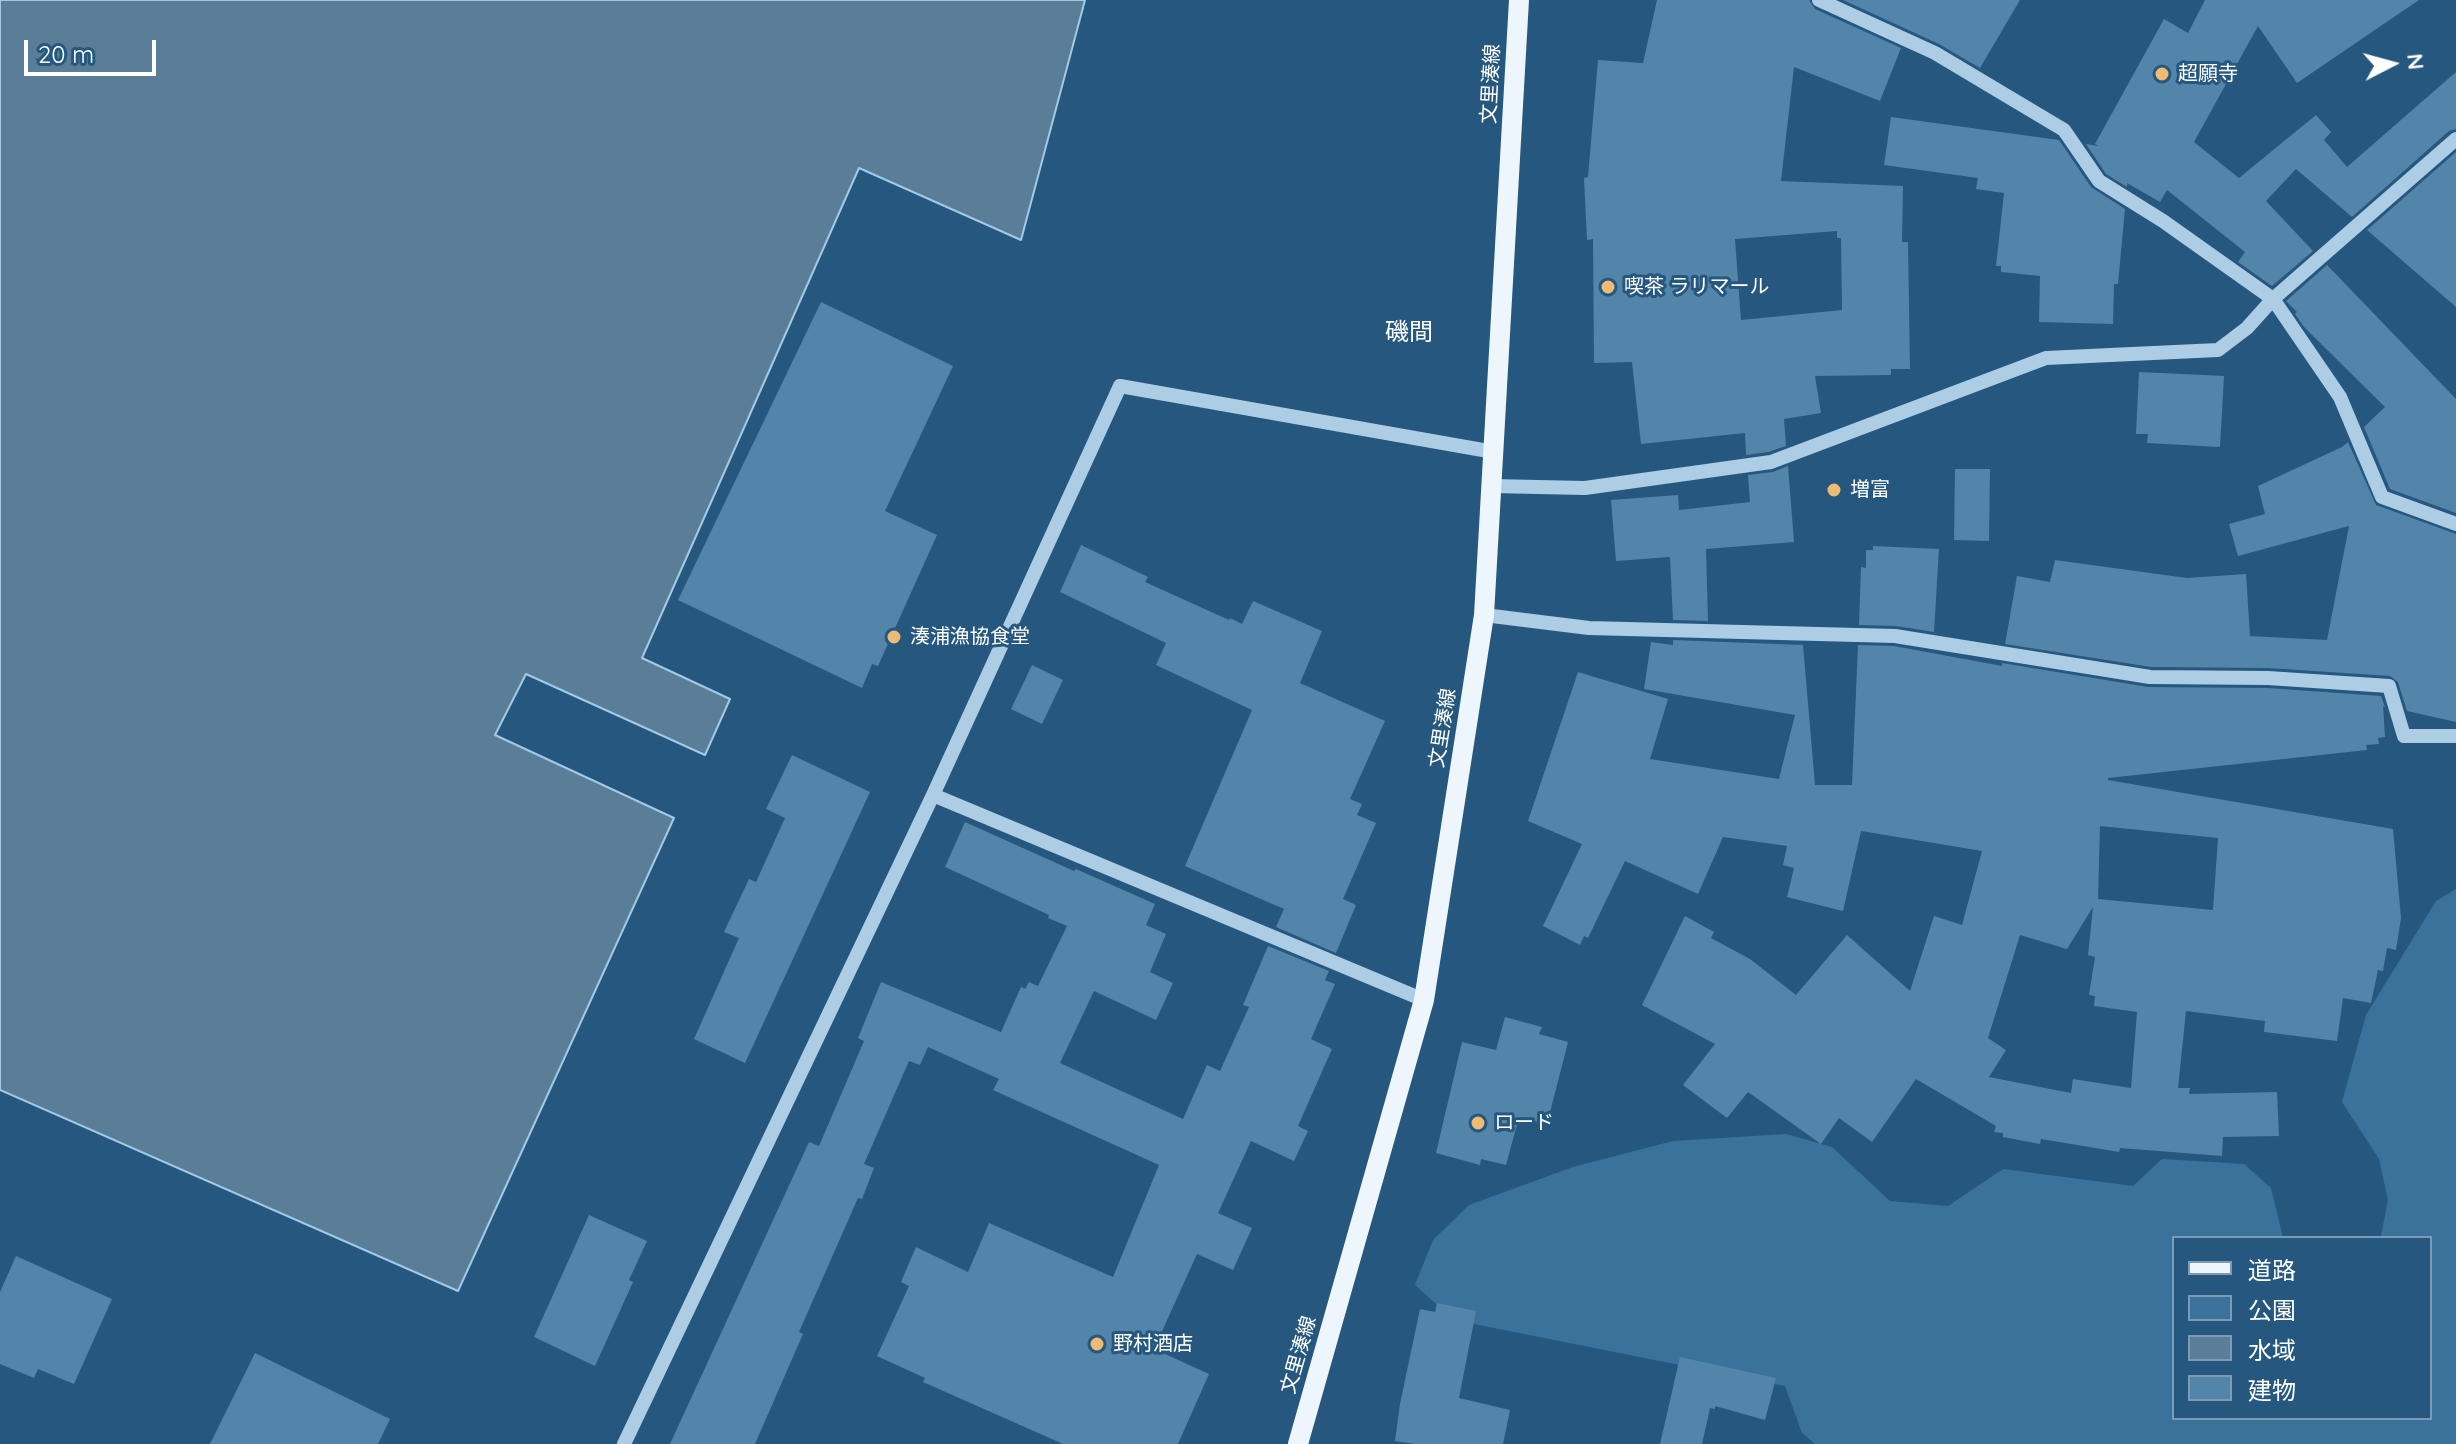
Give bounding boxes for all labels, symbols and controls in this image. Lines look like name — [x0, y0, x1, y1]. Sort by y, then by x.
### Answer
scale bar — [28, 24, 160, 74]
north arrow — [2352, 24, 2432, 104]
text: 20 m — [38, 39, 94, 69]
street label: 文里湊線 — [1477, 43, 1505, 125]
text: N — [2401, 52, 2431, 71]
place label: 超願寺 — [2178, 62, 2238, 86]
marker: 超願寺 — [2153, 65, 2171, 83]
place label: 喫茶 ラリマール — [1624, 275, 1769, 299]
marker: 喫茶 ラリマール — [1599, 278, 1617, 296]
district label: 磯間 — [1385, 319, 1433, 347]
place label: 増富 — [1850, 478, 1890, 502]
marker: 増富 — [1825, 481, 1843, 499]
place label: 湊浦漁協食堂 — [910, 625, 1030, 649]
marker: 湊浦漁協食堂 — [885, 628, 903, 646]
street label: 文里湊線 — [1425, 687, 1461, 769]
place label: ロード — [1494, 1111, 1554, 1135]
marker: ロード — [1469, 1114, 1487, 1132]
legend — [2172, 1236, 2432, 1420]
text: 道路 — [2248, 1255, 2296, 1285]
text: 公園 — [2248, 1295, 2296, 1325]
street label: 文里湊線 — [1276, 1313, 1322, 1397]
place label: 野村酒店 — [1113, 1332, 1193, 1356]
marker: 野村酒店 — [1088, 1335, 1106, 1353]
text: 水域 — [2248, 1335, 2296, 1365]
text: 建物 — [2248, 1375, 2296, 1405]

